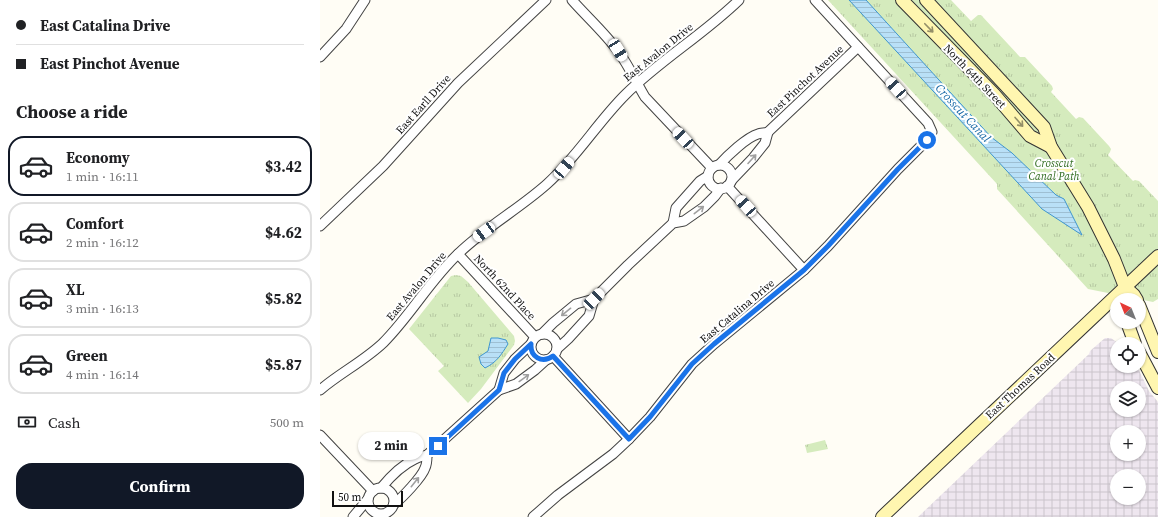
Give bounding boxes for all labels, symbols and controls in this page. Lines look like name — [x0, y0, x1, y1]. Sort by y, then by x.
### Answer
text: East Catalina Drive — [40, 15, 170, 36]
street label: East Avalon Drive — [620, 19, 697, 85]
one-way arrow — [924, 23, 934, 33]
car — [607, 37, 629, 63]
street label: North 64th Street — [940, 41, 1009, 112]
street label: East Pinchot Avenue — [764, 42, 847, 121]
text: East Pinchot Avenue — [40, 53, 180, 74]
street label: East Earll Drive — [393, 71, 454, 137]
car — [884, 75, 908, 101]
water label: Crosscut Canal — [932, 80, 995, 146]
text: Choose a ride — [16, 99, 128, 124]
one-way arrow — [1014, 117, 1023, 128]
car — [670, 125, 696, 151]
route start — [918, 131, 936, 149]
text: Economy — [66, 147, 130, 168]
icon: car — [18, 148, 54, 184]
one-way arrow — [748, 154, 757, 164]
car — [552, 155, 576, 181]
text: $3.42 — [265, 156, 302, 177]
park label: Crosscut Canal Path — [1028, 156, 1080, 184]
text: 1 min · 16:11 — [66, 168, 139, 185]
car — [734, 193, 758, 219]
one-way arrow — [694, 205, 705, 214]
text: Comfort — [66, 213, 124, 234]
icon: car — [18, 214, 54, 250]
car — [471, 220, 497, 244]
text: $4.62 — [265, 222, 302, 243]
text: 2 min · 16:12 — [66, 234, 139, 251]
street label: East Avalon Drive — [383, 248, 450, 324]
street label: North 62nd Place — [470, 251, 539, 324]
street label: East Catalina Drive — [697, 276, 778, 347]
text: XL — [66, 279, 85, 300]
icon: car — [18, 280, 54, 316]
car — [581, 286, 607, 312]
text: $5.82 — [265, 288, 302, 309]
north arrow — [1110, 293, 1146, 329]
map controls — [1110, 293, 1146, 505]
text: 3 min · 16:13 — [66, 300, 139, 317]
one-way arrow — [560, 308, 571, 317]
button: locate — [1110, 337, 1146, 373]
text: Green — [66, 345, 108, 366]
icon: car — [18, 346, 54, 382]
street label: East Thomas Road — [982, 350, 1059, 423]
text: $5.87 — [265, 354, 302, 375]
text: 4 min · 16:14 — [66, 366, 139, 383]
one-way arrow — [519, 374, 530, 382]
button: layers — [1110, 381, 1146, 417]
icon: cash — [16, 411, 38, 433]
text: Cash — [48, 412, 80, 433]
text: 500 m — [270, 414, 304, 431]
button: + — [1110, 425, 1146, 461]
callout: 2 min — [358, 432, 424, 460]
text: 2 min — [374, 437, 408, 454]
route end — [429, 437, 447, 455]
button: Confirm — [16, 463, 304, 509]
button: − — [1110, 469, 1146, 505]
one-way arrow — [411, 477, 419, 488]
scale bar — [332, 489, 403, 508]
text: 50 m — [338, 490, 361, 505]

